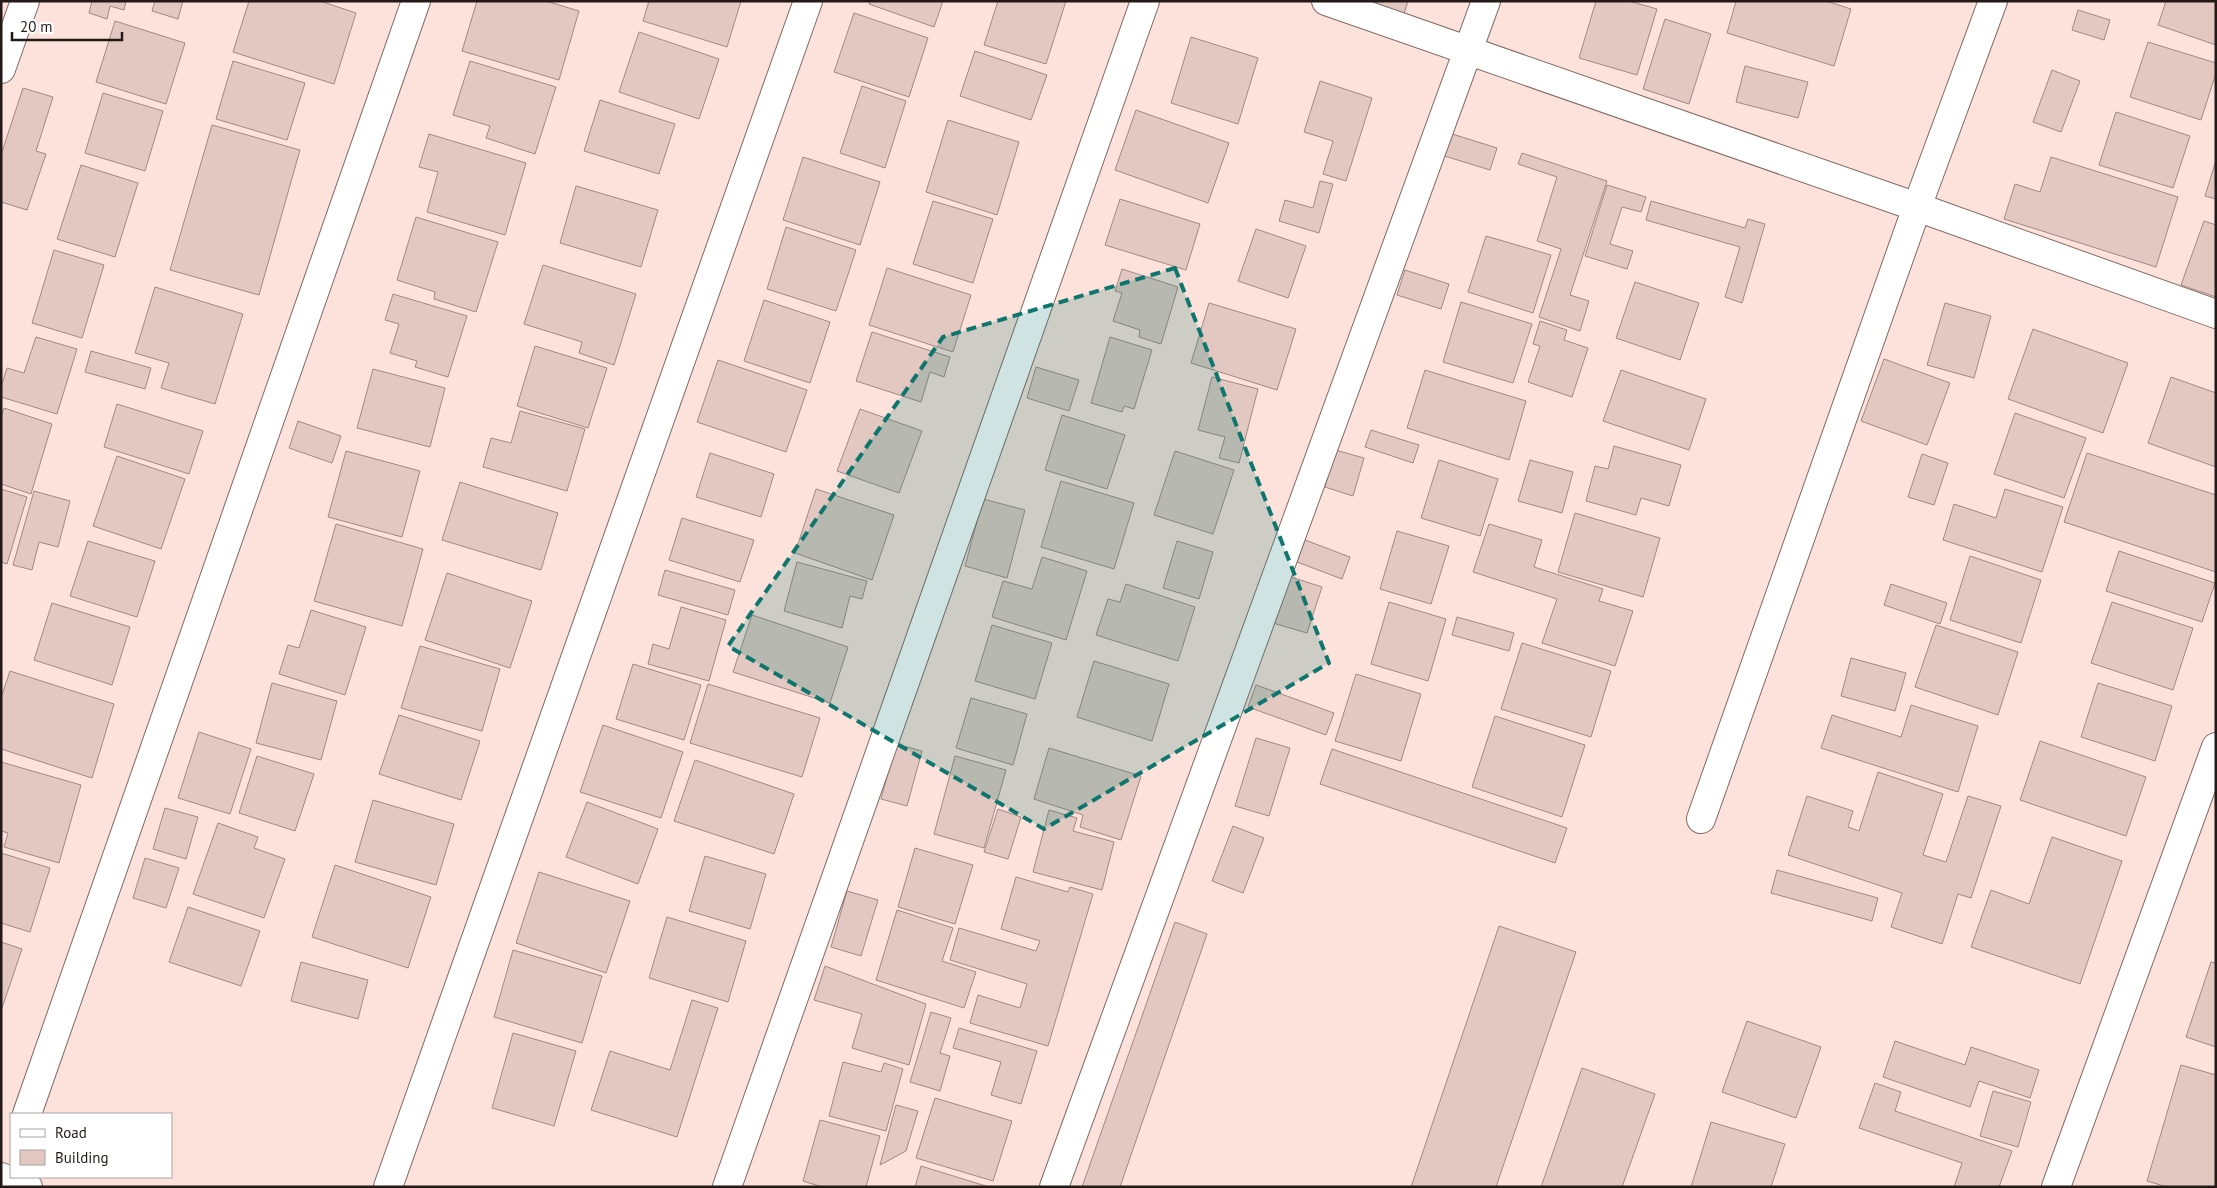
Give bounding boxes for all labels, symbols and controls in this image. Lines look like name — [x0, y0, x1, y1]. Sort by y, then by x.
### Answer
scale bar — [12, 10, 122, 42]
text: 20 m — [20, 17, 53, 36]
legend — [10, 1113, 172, 1178]
text: Road — [55, 1123, 87, 1142]
text: Building — [55, 1148, 109, 1167]

